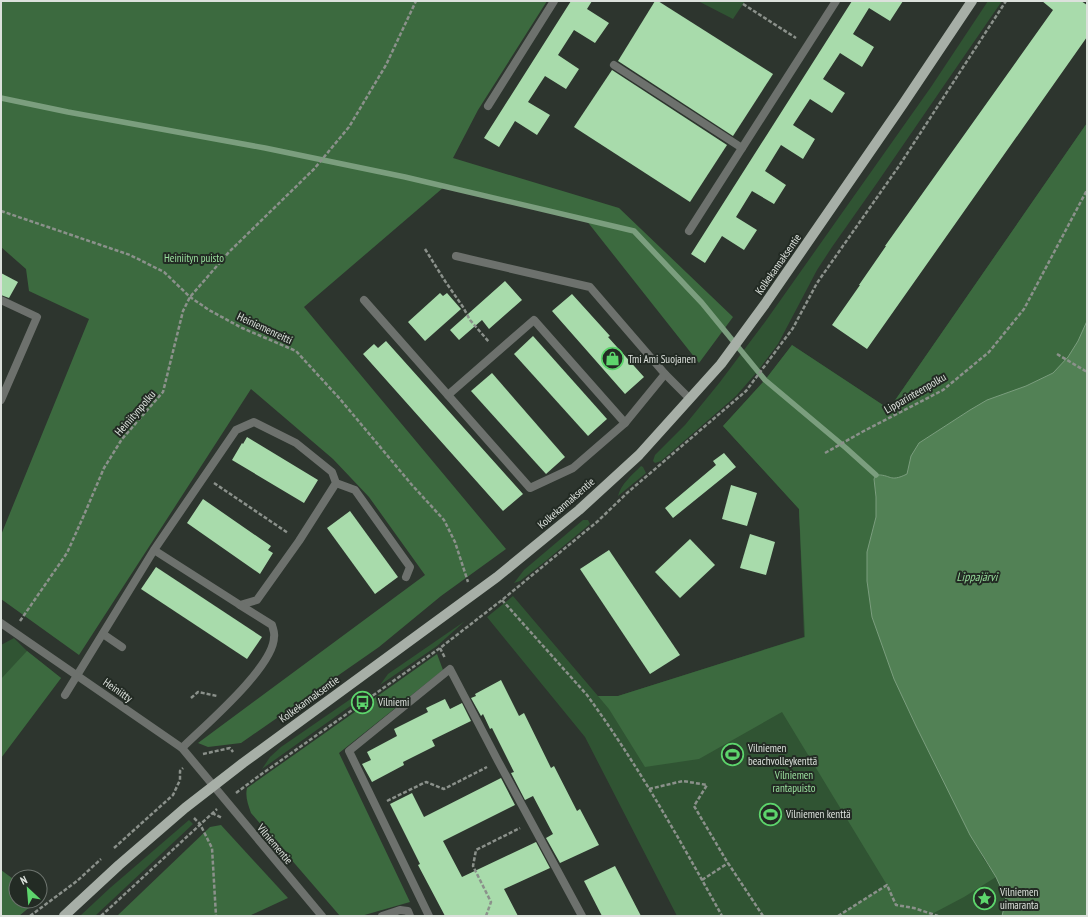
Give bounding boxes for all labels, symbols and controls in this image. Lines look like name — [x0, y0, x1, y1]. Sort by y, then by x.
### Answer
street label: Kolkekannaksentie — [752, 231, 804, 297]
park label: Heiniityn puisto — [164, 251, 224, 265]
street label: Heiniemenreitti — [235, 309, 295, 347]
shop icon: Tmi Ami Suojanen — [599, 346, 625, 372]
place label: Tmi Ami Suojanen — [628, 352, 696, 366]
street label: Lipparinteenpolku — [882, 370, 949, 416]
street label: Heiniitynpolku — [112, 387, 159, 439]
street label: Kolkekannaksentie — [535, 474, 598, 532]
water label: Lippajärvi — [957, 569, 999, 584]
street label: Kolkekannaksentie — [276, 672, 342, 726]
street label: Heiniitty — [101, 675, 136, 706]
bus stop icon: Vilniemi — [350, 689, 376, 715]
place label: Vilniemi — [377, 695, 409, 709]
sports icon: Vilniemen beachvolleykenttä — [720, 741, 746, 767]
place label: Vilniemen beachvolleykenttä — [747, 741, 817, 768]
park label: Vilniemen rantapuisto — [772, 768, 816, 795]
sports icon: Vilniemen kenttä — [758, 801, 784, 827]
place label: Vilniemen kenttä — [785, 807, 851, 821]
street label: Vilniementie — [253, 820, 296, 867]
north arrow — [8, 869, 48, 909]
text: N — [18, 872, 29, 888]
place icon: Vilniemen uimaranta — [971, 885, 997, 911]
place label: Vilniemen uimaranta — [999, 885, 1039, 912]

